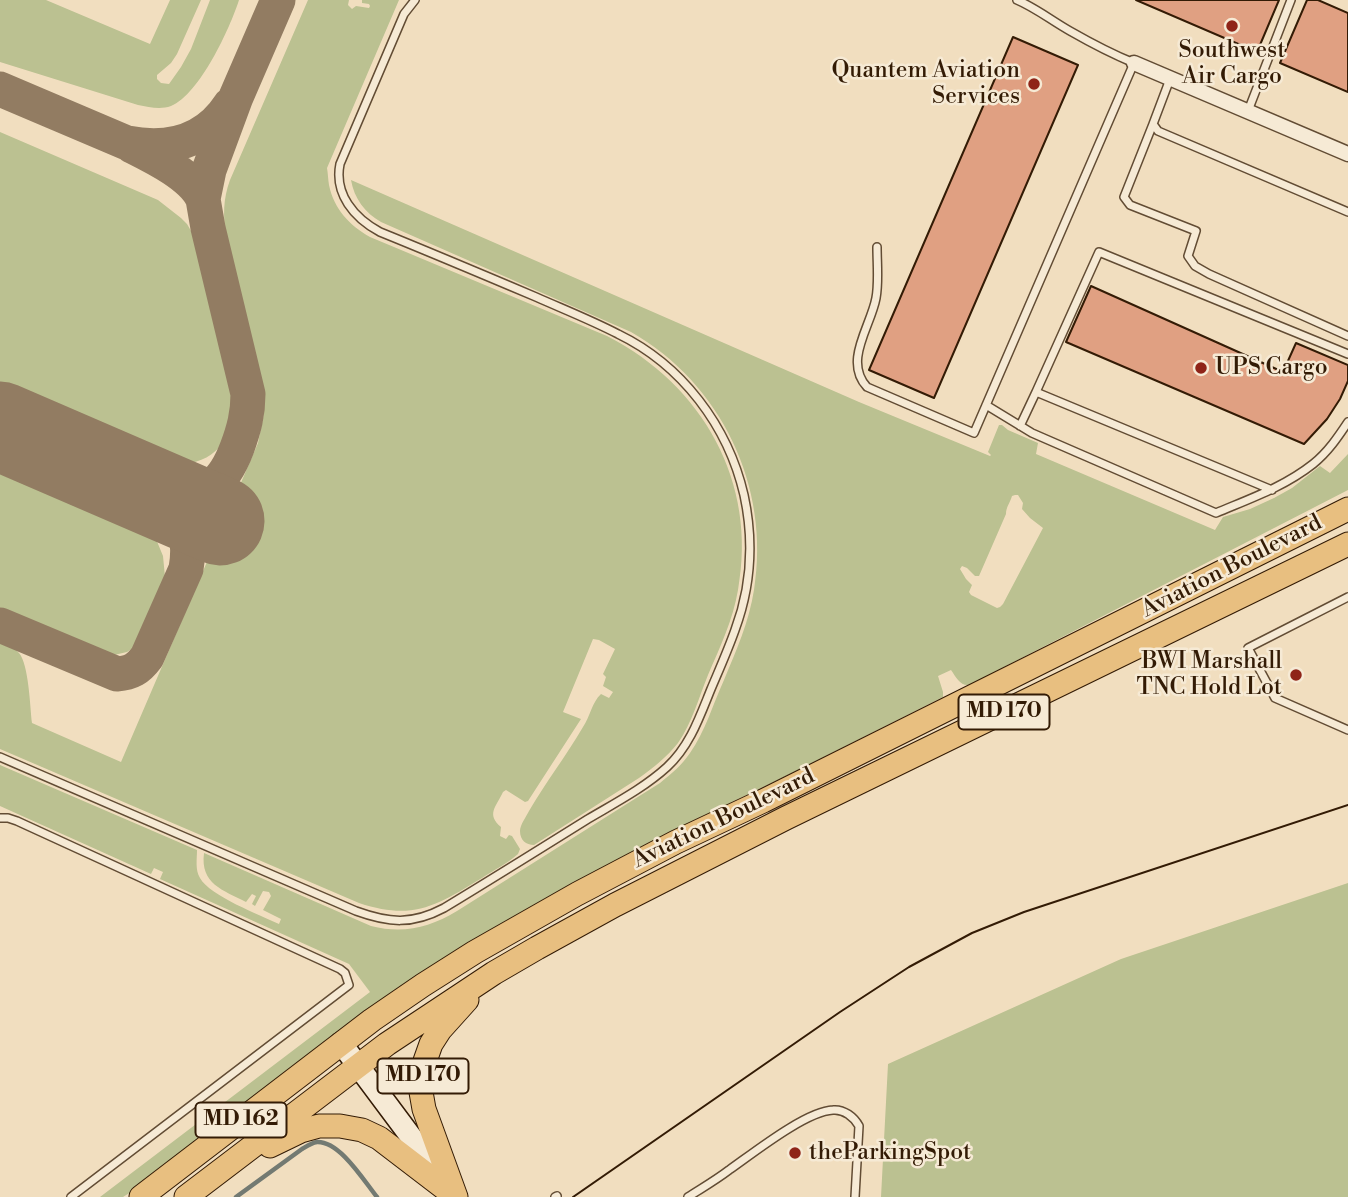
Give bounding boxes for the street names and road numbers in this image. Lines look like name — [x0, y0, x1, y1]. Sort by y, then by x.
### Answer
street label: Aviation Boulevard — [1137, 510, 1327, 624]
road number: MD 170 — [958, 694, 1050, 730]
street label: Aviation Boulevard — [629, 763, 819, 875]
road number: MD 170 — [378, 1058, 468, 1094]
road number: MD 162 — [196, 1102, 286, 1138]

